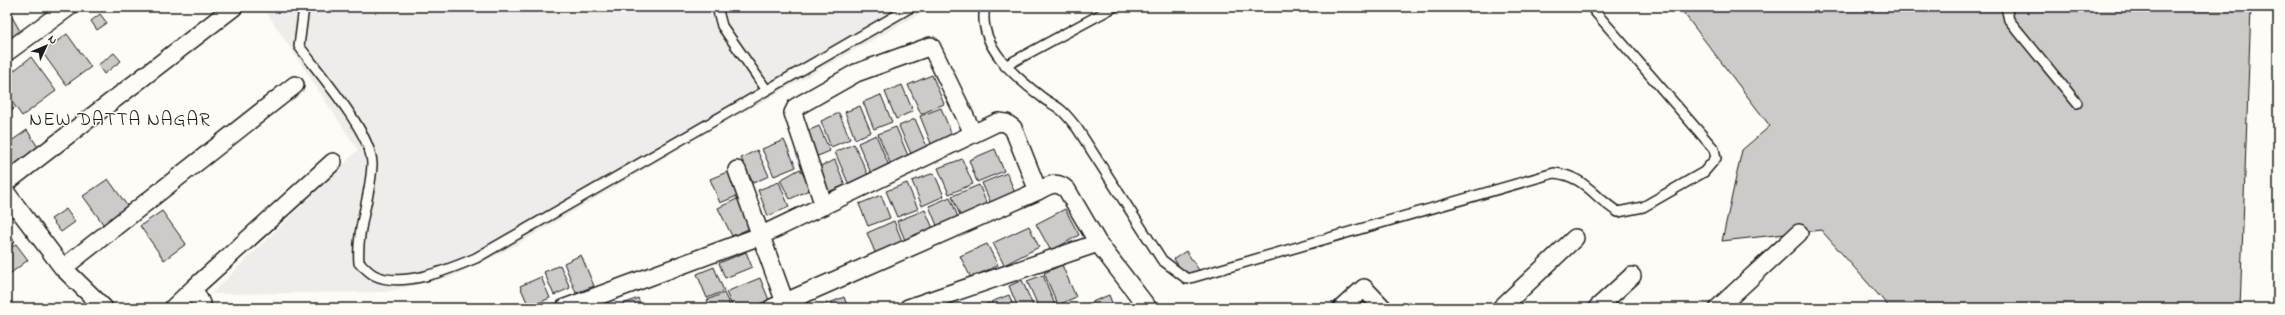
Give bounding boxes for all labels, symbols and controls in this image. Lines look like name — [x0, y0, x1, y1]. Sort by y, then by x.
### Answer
north arrow — [26, 26, 66, 66]
text: N — [44, 32, 61, 48]
district label: NEW DATTA NAGAR — [29, 107, 211, 134]

